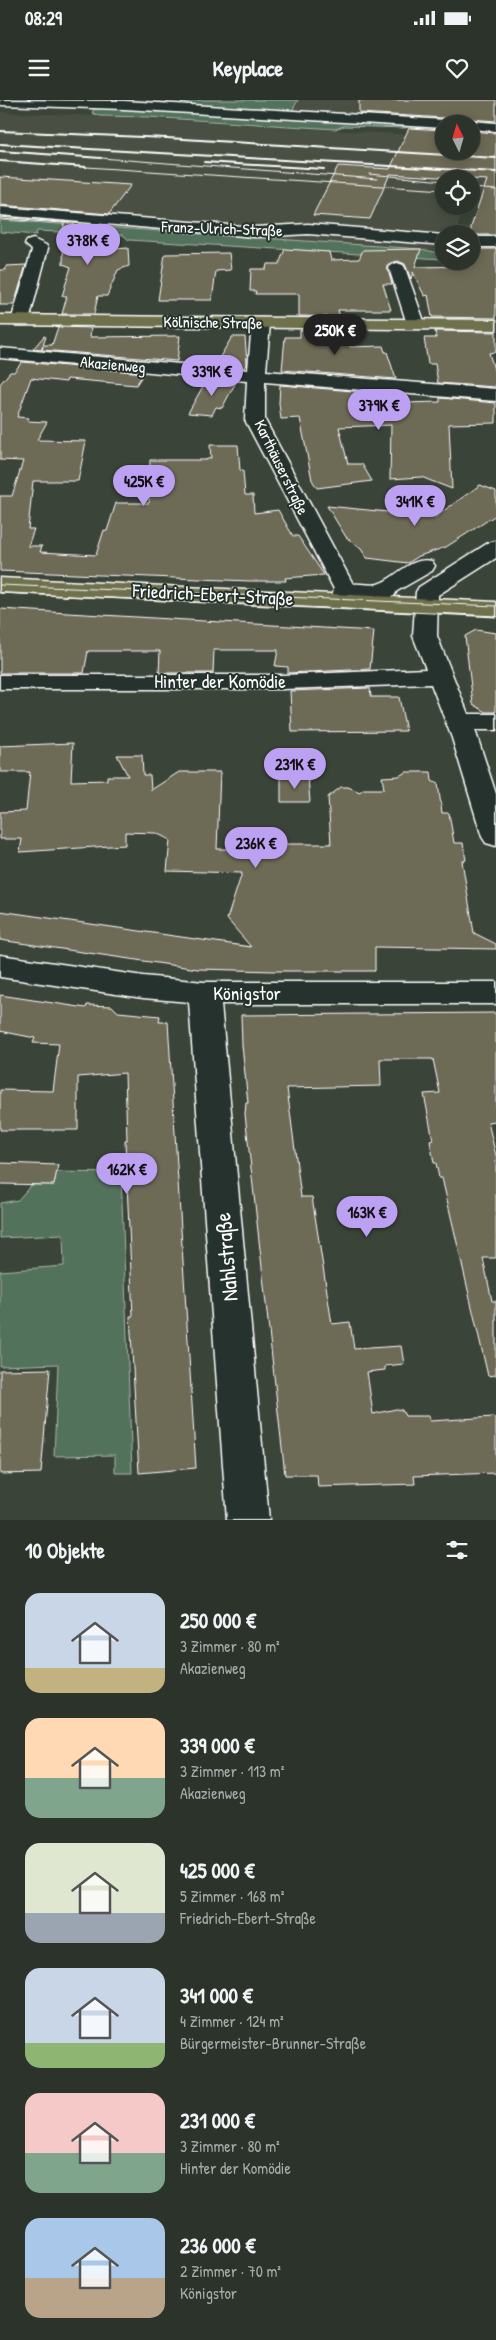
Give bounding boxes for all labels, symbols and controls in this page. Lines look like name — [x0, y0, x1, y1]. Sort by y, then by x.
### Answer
text: 08:29 — [25, 5, 62, 31]
text: Keyplace — [213, 53, 283, 83]
icon: menu — [25, 54, 53, 82]
icon: heart — [443, 54, 471, 82]
north arrow — [435, 115, 480, 160]
map controls — [435, 115, 480, 270]
button: locate — [435, 170, 480, 215]
street label: Franz-Ulrich-Straße — [160, 215, 284, 241]
pin: 378K € — [47, 224, 129, 266]
button: layers — [435, 225, 480, 270]
text: 378K € — [67, 229, 109, 251]
street label: Kölnische Straße — [163, 310, 263, 334]
pin: 250K € — [294, 314, 376, 356]
text: 250K € — [314, 319, 356, 341]
street label: Akazienweg — [79, 350, 147, 378]
pin: 339K € — [171, 354, 253, 397]
text: 339K € — [192, 360, 232, 382]
pin: 379K € — [338, 388, 420, 431]
text: 379K € — [359, 394, 399, 416]
street label: Karthäuserstraße — [249, 416, 315, 519]
pin: 425K € — [103, 464, 185, 507]
text: 425K € — [124, 470, 164, 492]
pin: 341K € — [374, 484, 456, 527]
text: 341K € — [396, 490, 434, 512]
street label: Friedrich-Ebert-Straße — [131, 577, 295, 611]
street label: Hinter der Komödie — [154, 668, 286, 694]
pin: 231K € — [254, 748, 336, 790]
text: 231K € — [275, 753, 315, 775]
pin: 236K € — [215, 826, 297, 869]
text: 236K € — [236, 832, 276, 854]
street label: Königstor — [213, 980, 282, 1006]
pin: 162K € — [86, 1152, 168, 1195]
text: 162K € — [107, 1158, 147, 1180]
pin: 163K € — [326, 1196, 408, 1238]
text: 163K € — [347, 1201, 387, 1223]
street label: Nahlstraße — [207, 1211, 245, 1303]
text: 10 Objekte — [25, 1536, 105, 1565]
icon: filters — [443, 1536, 471, 1564]
text: 250 000 € — [180, 1606, 256, 1635]
icon: home — [65, 1613, 125, 1673]
text: 3 Zimmer · 80 m² — [180, 1635, 280, 1657]
text: Akazienweg — [180, 1657, 246, 1679]
text: 339 000 € — [180, 1731, 255, 1760]
icon: home — [65, 1738, 125, 1798]
text: 3 Zimmer · 113 m² — [180, 1760, 284, 1782]
text: Akazienweg — [180, 1782, 246, 1804]
text: 425 000 € — [180, 1856, 255, 1885]
icon: home — [65, 1863, 125, 1923]
text: 5 Zimmer · 168 m² — [180, 1885, 284, 1907]
text: Friedrich-Ebert-Straße — [180, 1907, 316, 1929]
text: 341 000 € — [180, 1981, 253, 2010]
icon: home — [65, 1988, 125, 2048]
text: 4 Zimmer · 124 m² — [180, 2010, 284, 2032]
text: Bürgermeister-Brunner-Straße — [180, 2032, 366, 2054]
text: 231 000 € — [180, 2106, 255, 2135]
icon: home — [65, 2113, 125, 2173]
text: 3 Zimmer · 80 m² — [180, 2135, 280, 2157]
text: Hinter der Komödie — [180, 2157, 291, 2179]
text: 236 000 € — [180, 2231, 256, 2260]
icon: home — [65, 2238, 125, 2298]
text: 2 Zimmer · 70 m² — [180, 2260, 281, 2282]
text: Königstor — [180, 2282, 237, 2304]

